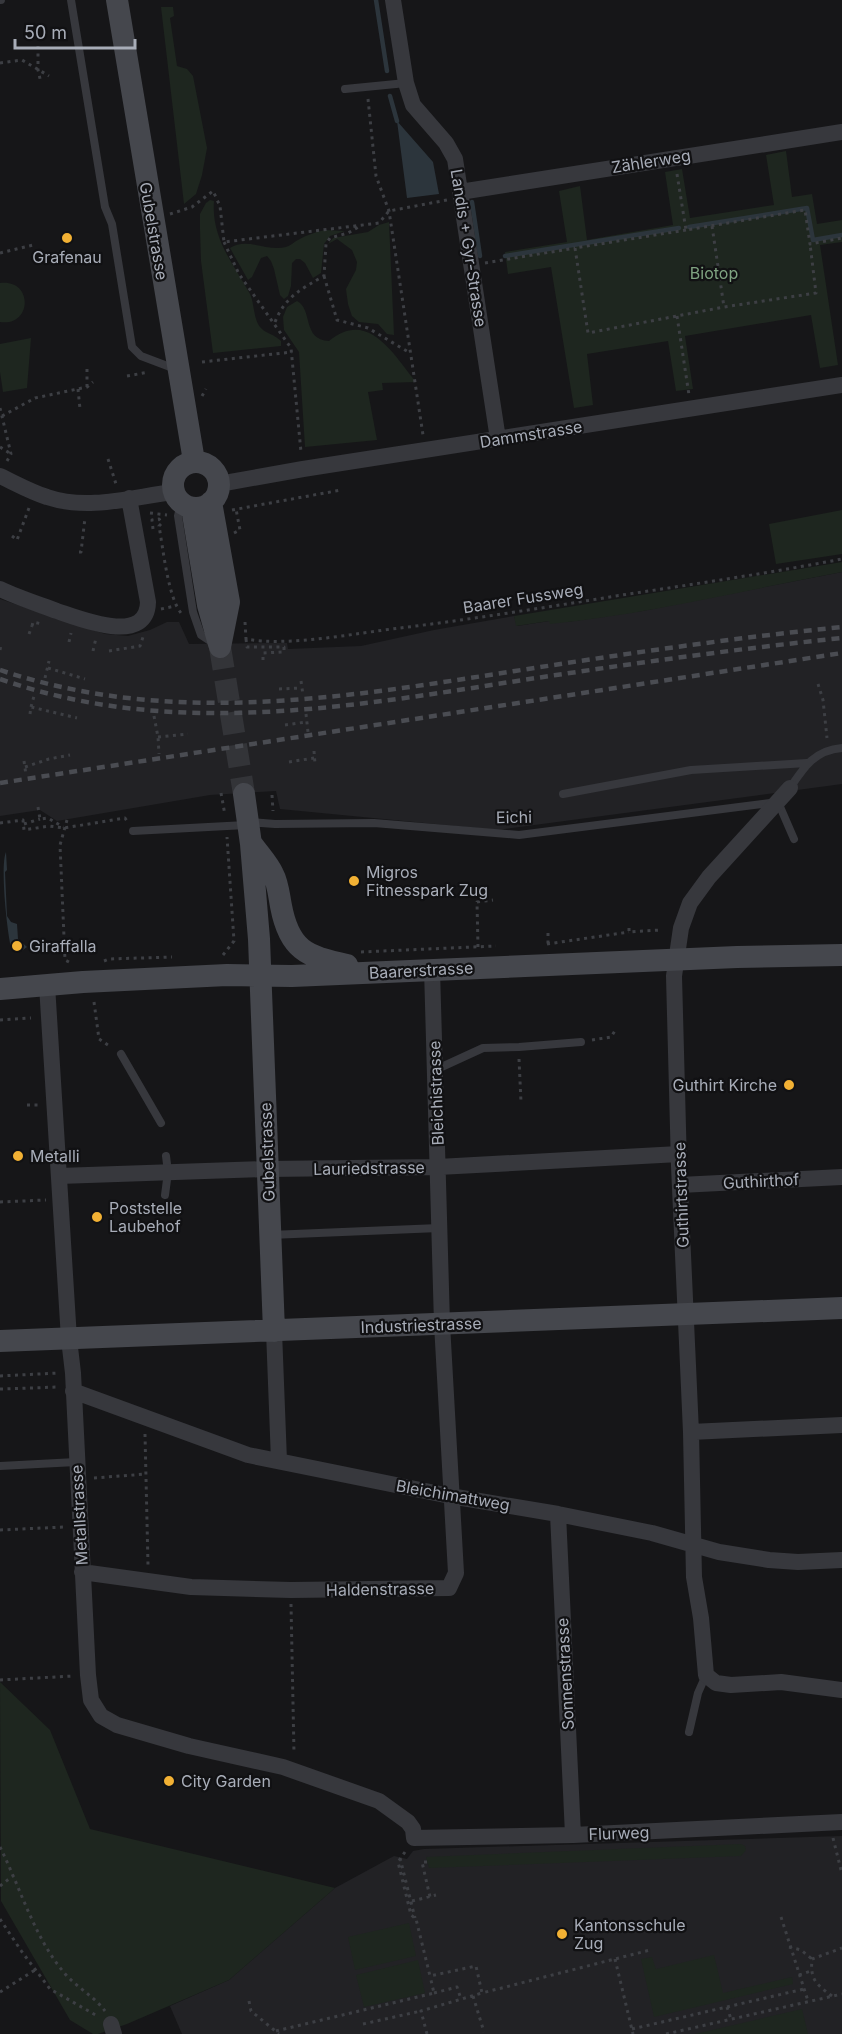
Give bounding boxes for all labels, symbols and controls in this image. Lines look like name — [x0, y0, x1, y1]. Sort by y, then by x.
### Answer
scale bar — [15, 12, 135, 50]
text: 50 m — [24, 22, 67, 43]
street label: Zählerweg — [610, 145, 692, 177]
street label: Landis + Gyr-Strasse — [447, 168, 491, 328]
street label: Gubelstrasse — [136, 180, 172, 282]
marker: Grafenau — [60, 231, 74, 245]
place label: Grafenau — [32, 247, 102, 267]
park label: Biotop — [690, 263, 738, 283]
street label: Dammstrasse — [478, 416, 584, 452]
street label: Baarer Fussweg — [462, 579, 584, 617]
street label: Eichi — [496, 807, 532, 827]
place label: Migros Fitnesspark Zug — [366, 862, 488, 900]
marker: Migros Fitnesspark Zug — [347, 874, 361, 888]
place label: Giraffalla — [29, 936, 97, 956]
marker: Giraffalla — [10, 939, 24, 953]
street label: Baarerstrasse — [368, 957, 474, 983]
street label: Bleichistrasse — [424, 1040, 448, 1146]
place label: Guthirt Kirche — [672, 1075, 777, 1095]
marker: Guthirt Kirche — [782, 1078, 796, 1092]
street label: Gubelstrasse — [255, 1102, 279, 1202]
street label: Guthirtstrasse — [669, 1142, 693, 1248]
place label: Metalli — [30, 1146, 80, 1166]
marker: Metalli — [11, 1149, 25, 1163]
street label: Lauriedstrasse — [313, 1157, 425, 1179]
street label: Guthirthof — [722, 1169, 800, 1193]
place label: Poststelle Laubehof — [109, 1198, 182, 1236]
marker: Poststelle Laubehof — [90, 1210, 104, 1224]
street label: Industriestrasse — [360, 1313, 482, 1337]
street label: Metallstrasse — [66, 1464, 92, 1566]
street label: Bleichimattweg — [394, 1475, 512, 1515]
street label: Haldenstrasse — [326, 1578, 434, 1600]
street label: Sonnenstrasse — [552, 1617, 578, 1731]
place label: City Garden — [181, 1771, 271, 1791]
marker: City Garden — [162, 1774, 176, 1788]
street label: Flurweg — [588, 1822, 650, 1844]
place label: Kantonsschule Zug — [574, 1915, 685, 1953]
marker: Kantonsschule Zug — [555, 1927, 569, 1941]

